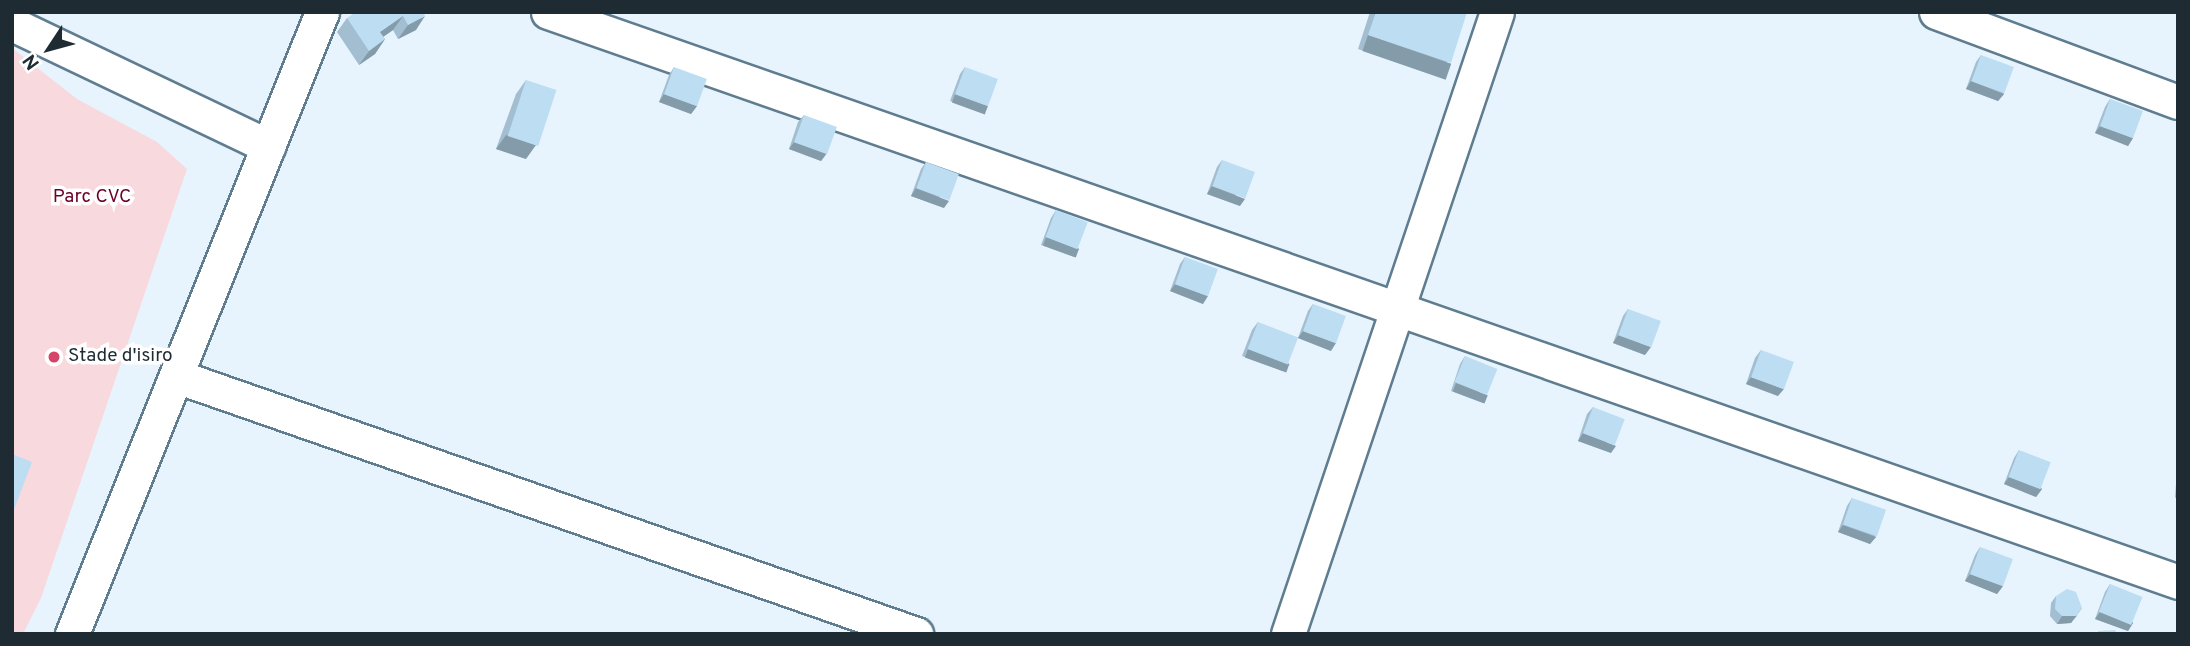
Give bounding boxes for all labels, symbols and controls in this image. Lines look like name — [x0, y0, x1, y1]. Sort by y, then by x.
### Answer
north arrow — [14, 14, 84, 84]
text: N — [18, 49, 46, 74]
park label: Parc CVC — [53, 187, 131, 209]
place label: Stade d'isiro — [68, 346, 173, 368]
marker: Stade d'isiro — [46, 349, 62, 365]

